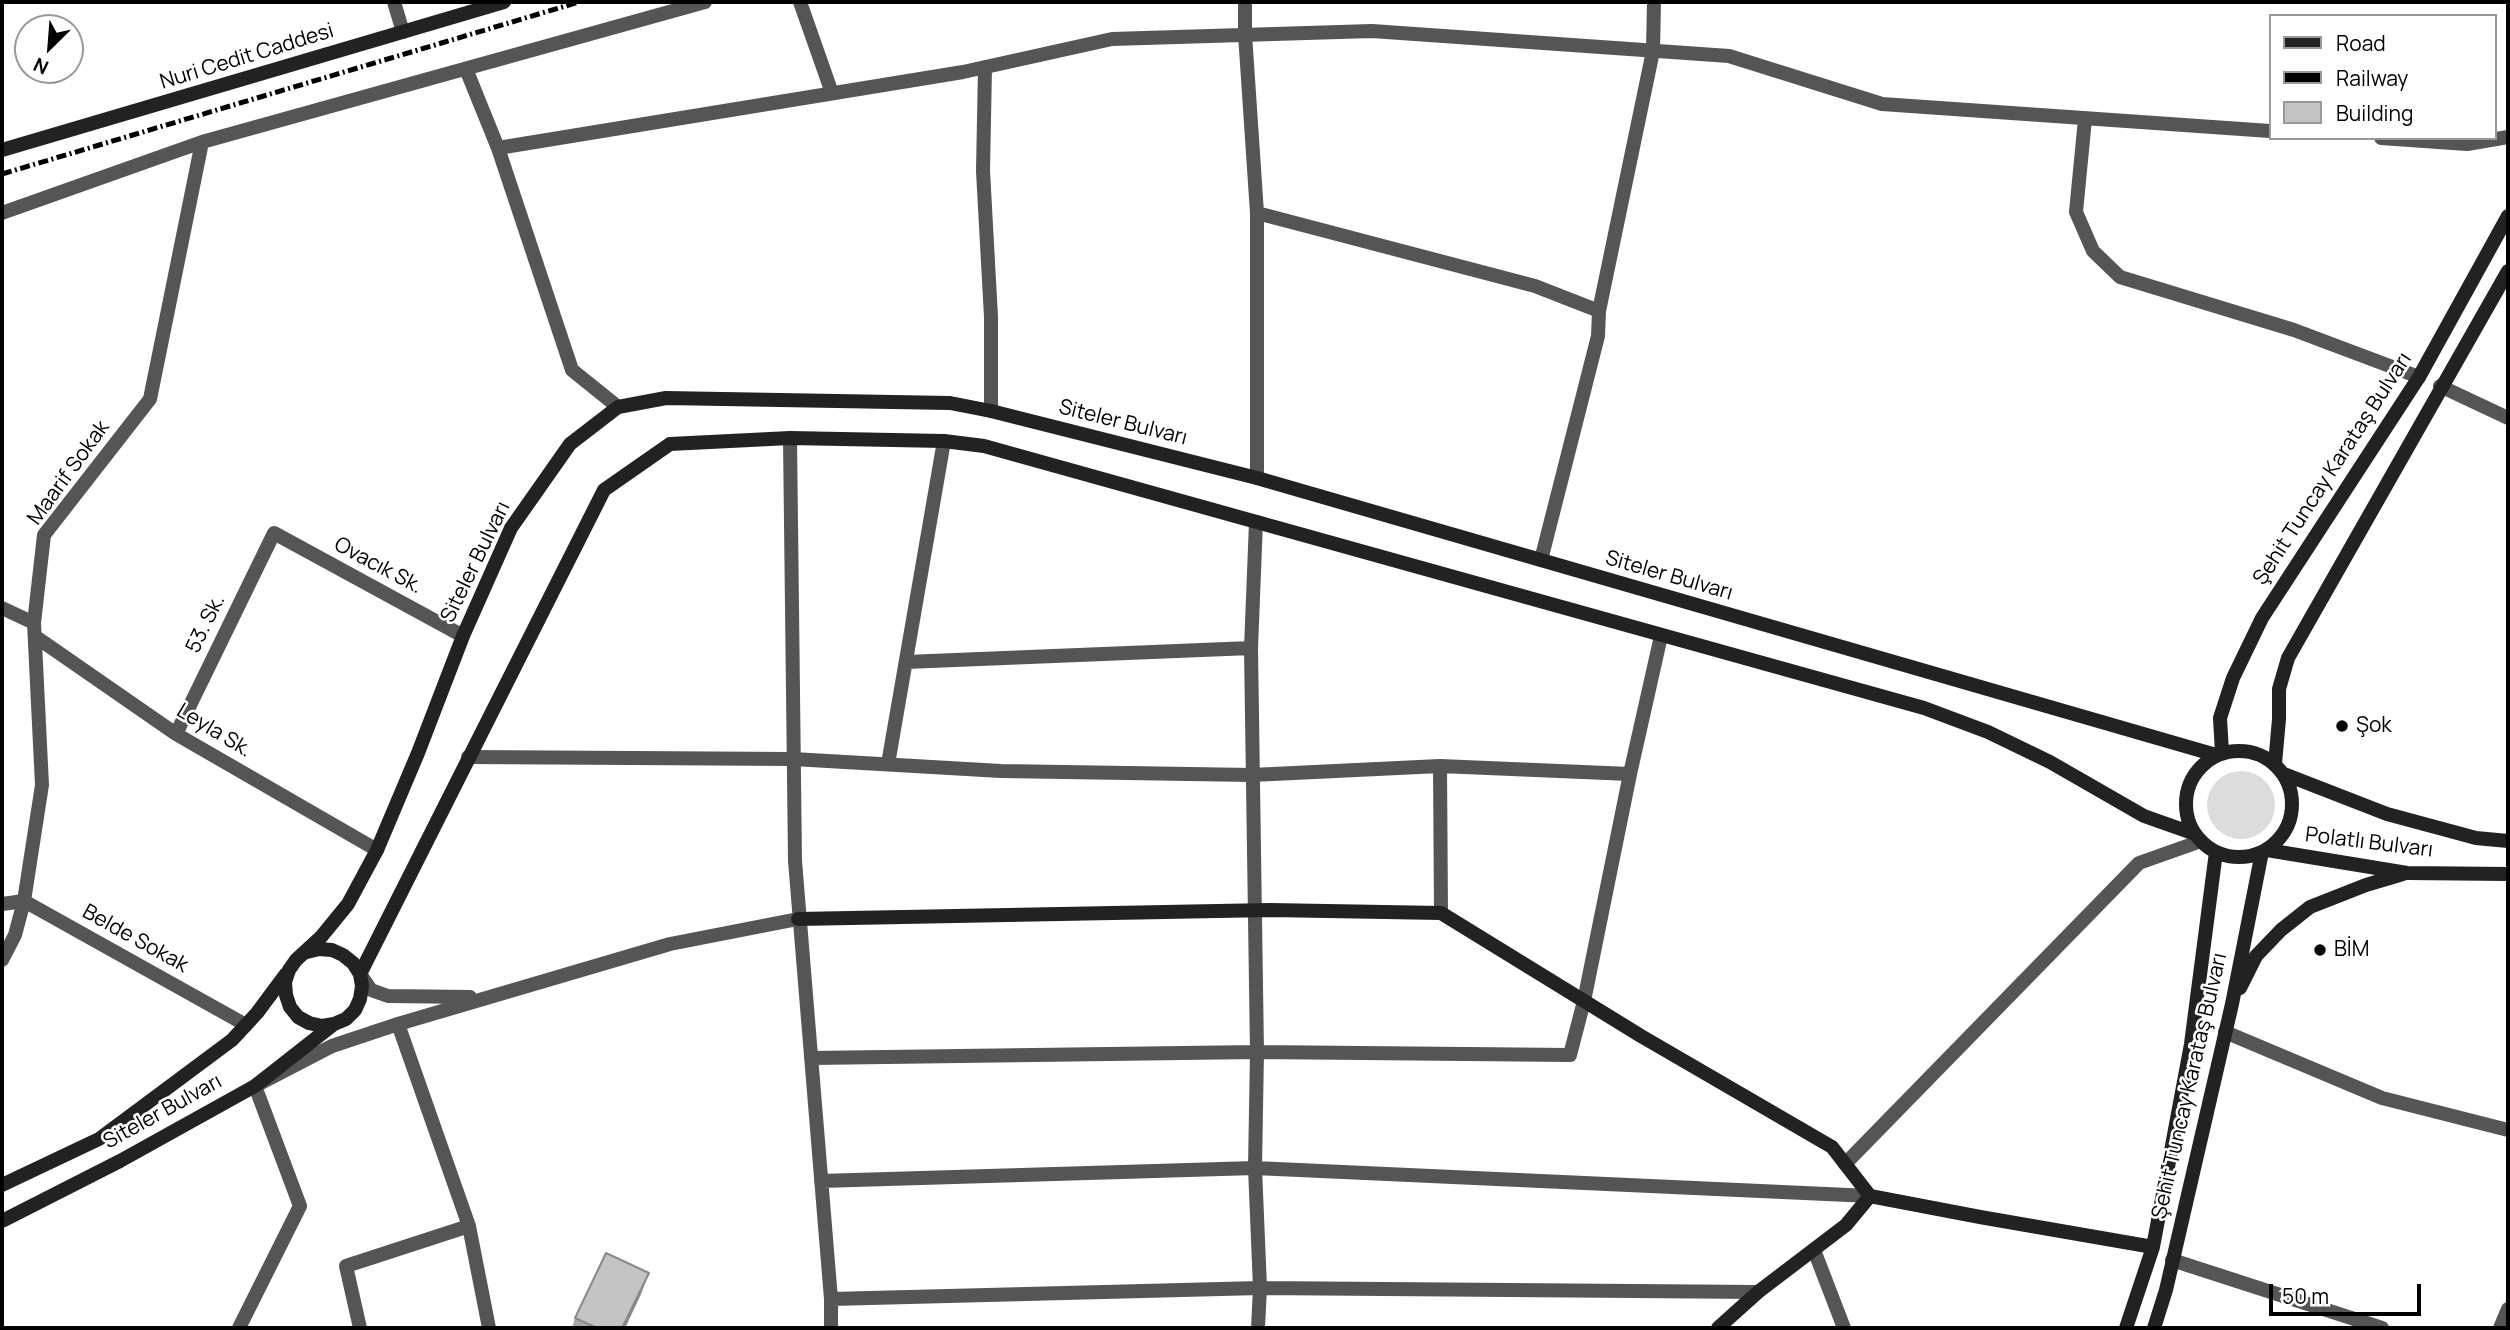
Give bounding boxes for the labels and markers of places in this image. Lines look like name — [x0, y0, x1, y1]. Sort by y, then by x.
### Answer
place label: Şok — [2356, 713, 2392, 739]
marker: Şok — [2334, 718, 2350, 734]
place label: BİM — [2334, 937, 2369, 963]
marker: BİM — [2312, 942, 2328, 958]

